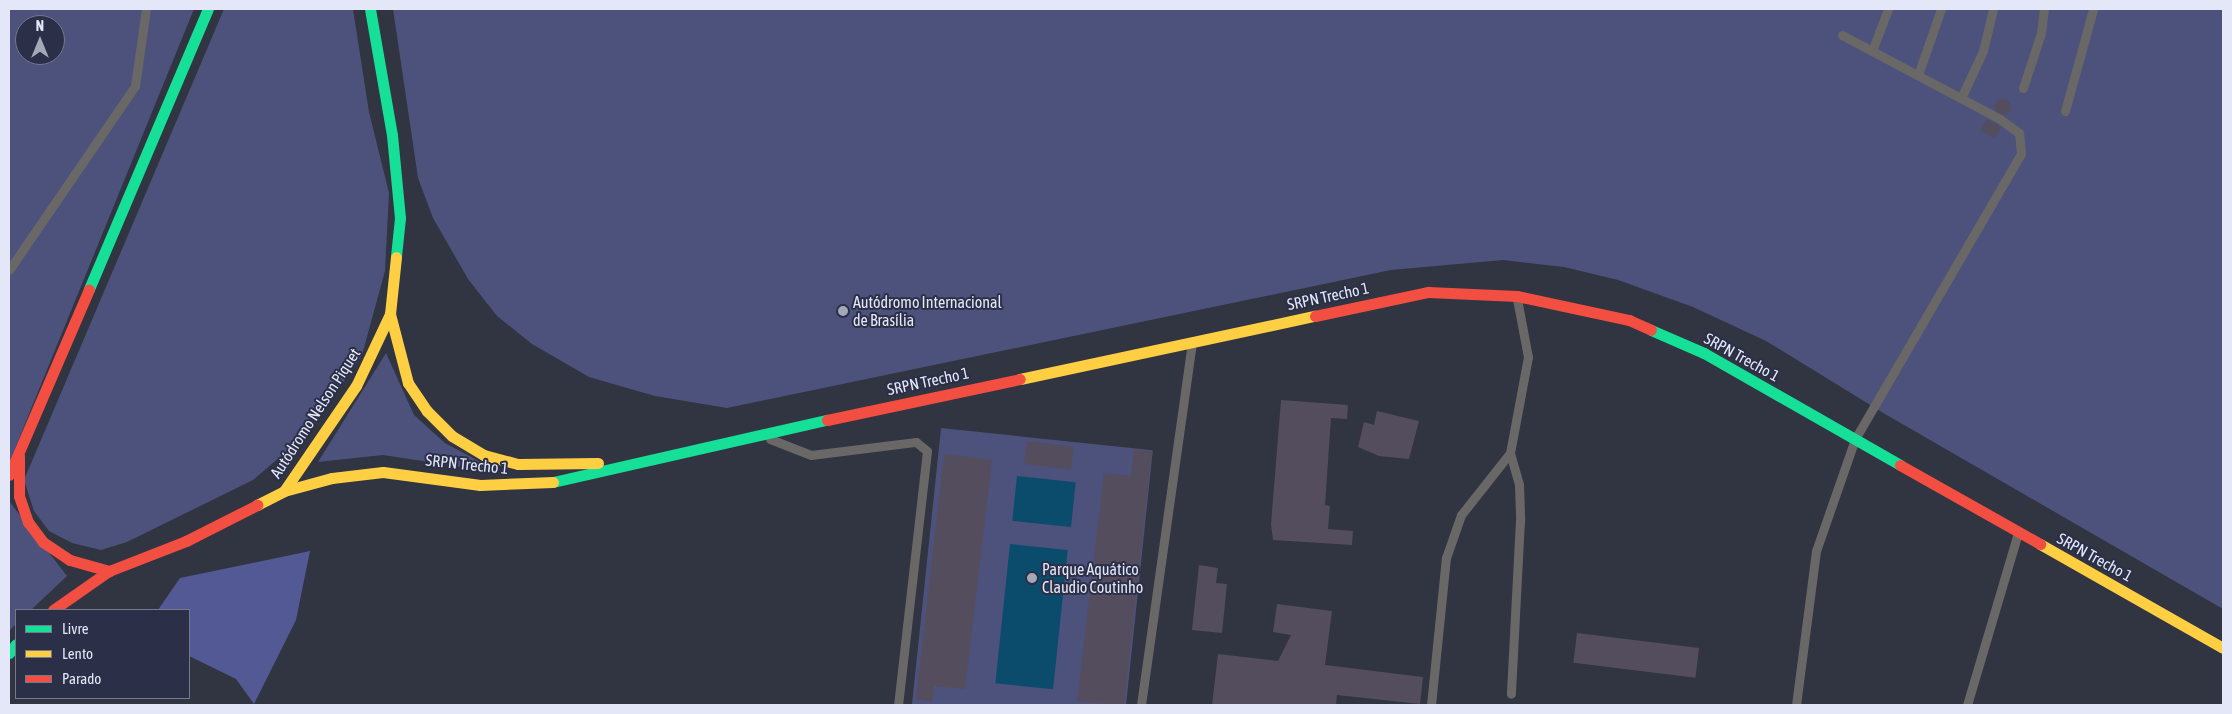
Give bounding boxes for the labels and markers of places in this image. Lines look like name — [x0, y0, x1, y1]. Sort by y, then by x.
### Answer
place label: Autódromo Internacional de Brasília — [853, 292, 1002, 330]
marker: Autódromo Internacional de Brasília — [837, 305, 849, 317]
place label: Parque Aquático Claudio Coutinho — [1042, 559, 1143, 597]
marker: Parque Aquático Claudio Coutinho — [1026, 572, 1038, 584]

